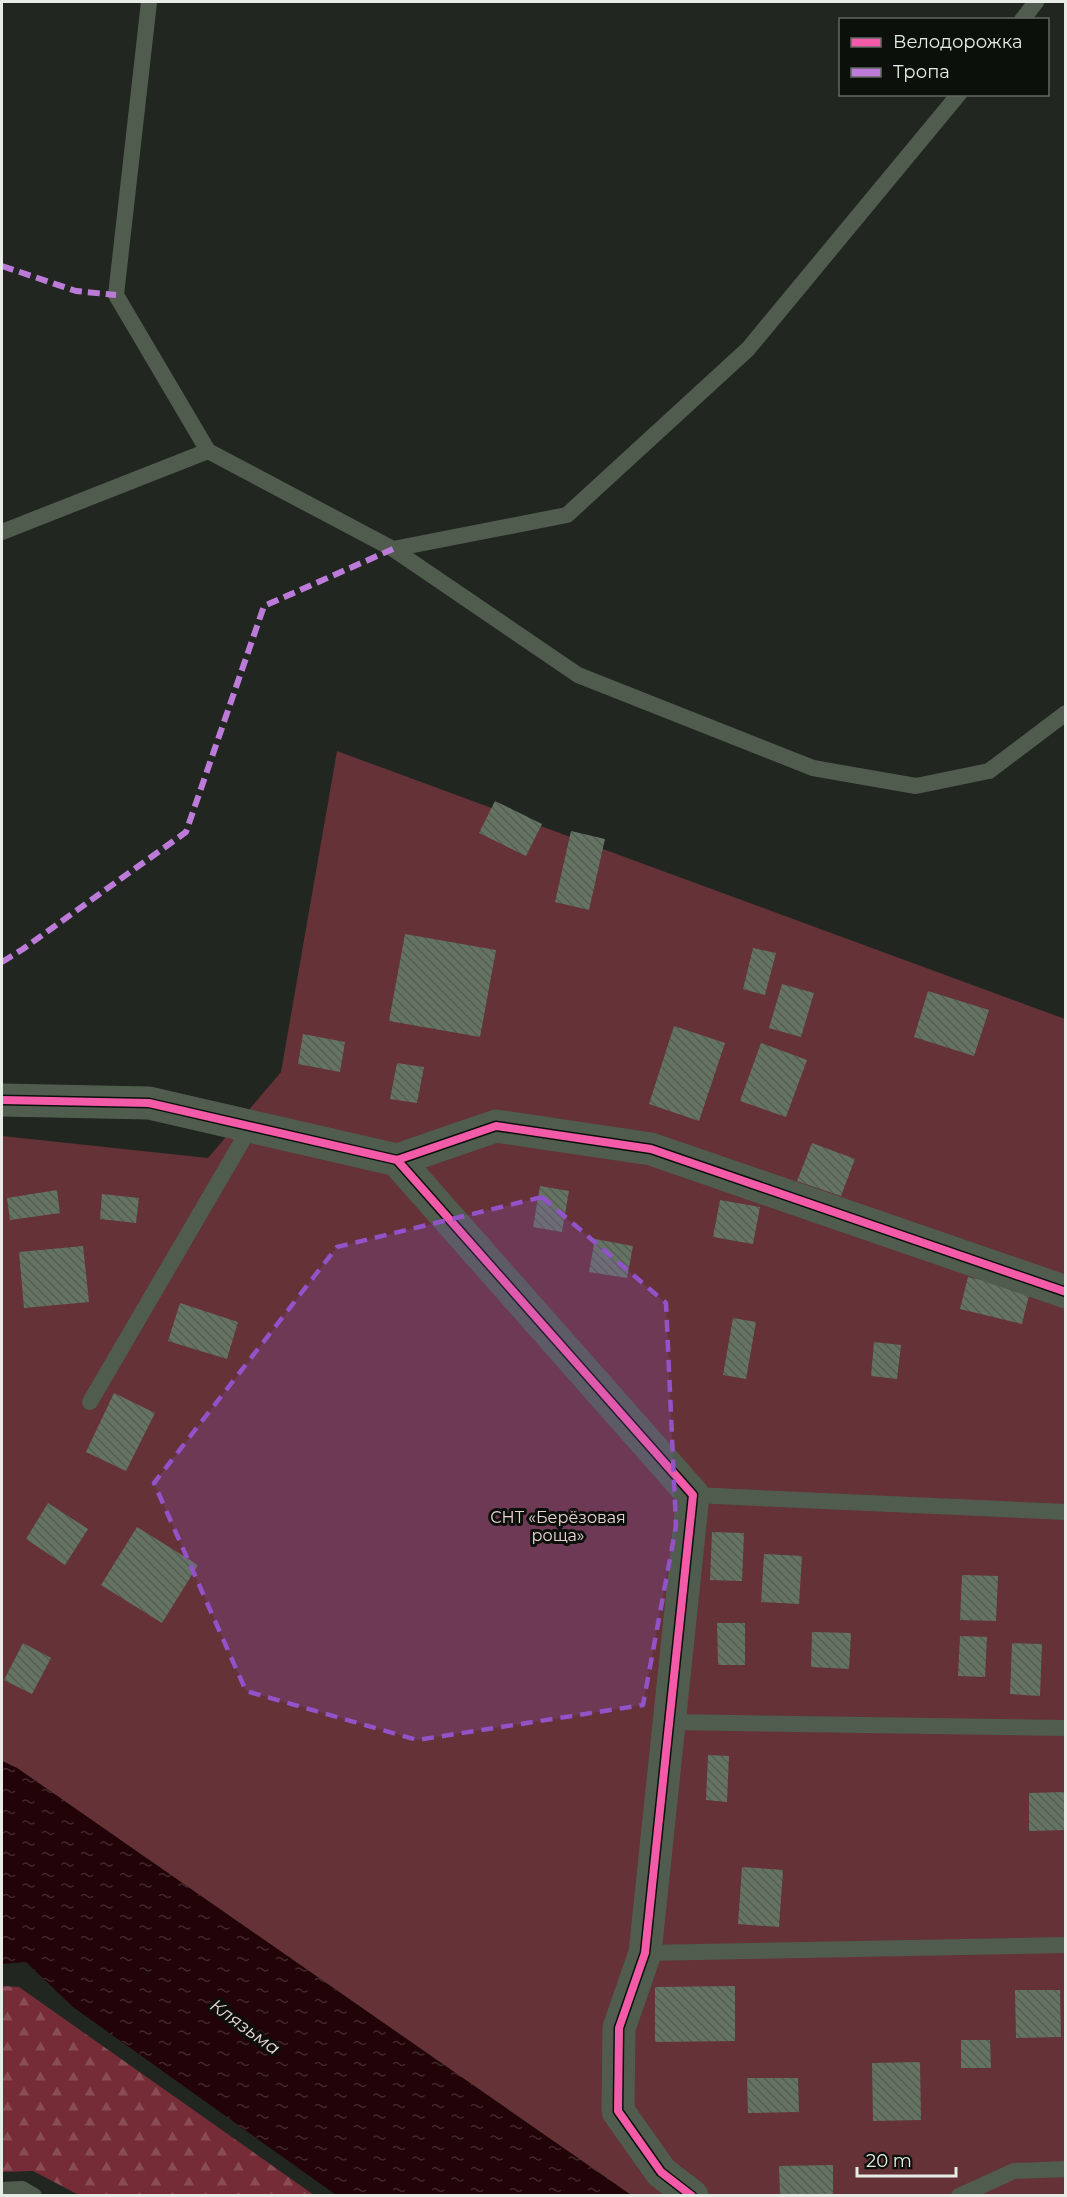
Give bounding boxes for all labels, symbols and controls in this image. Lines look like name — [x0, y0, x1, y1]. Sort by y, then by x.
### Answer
legend — [839, 18, 1049, 96]
text: Велодорожка — [893, 31, 1022, 53]
text: Тропа — [893, 61, 950, 83]
park label: СНТ «Берёзовая роща» — [490, 1508, 626, 1545]
water label: Клязьма — [206, 1994, 284, 2060]
scale bar — [857, 2140, 956, 2178]
text: 20 m — [866, 2150, 912, 2172]

